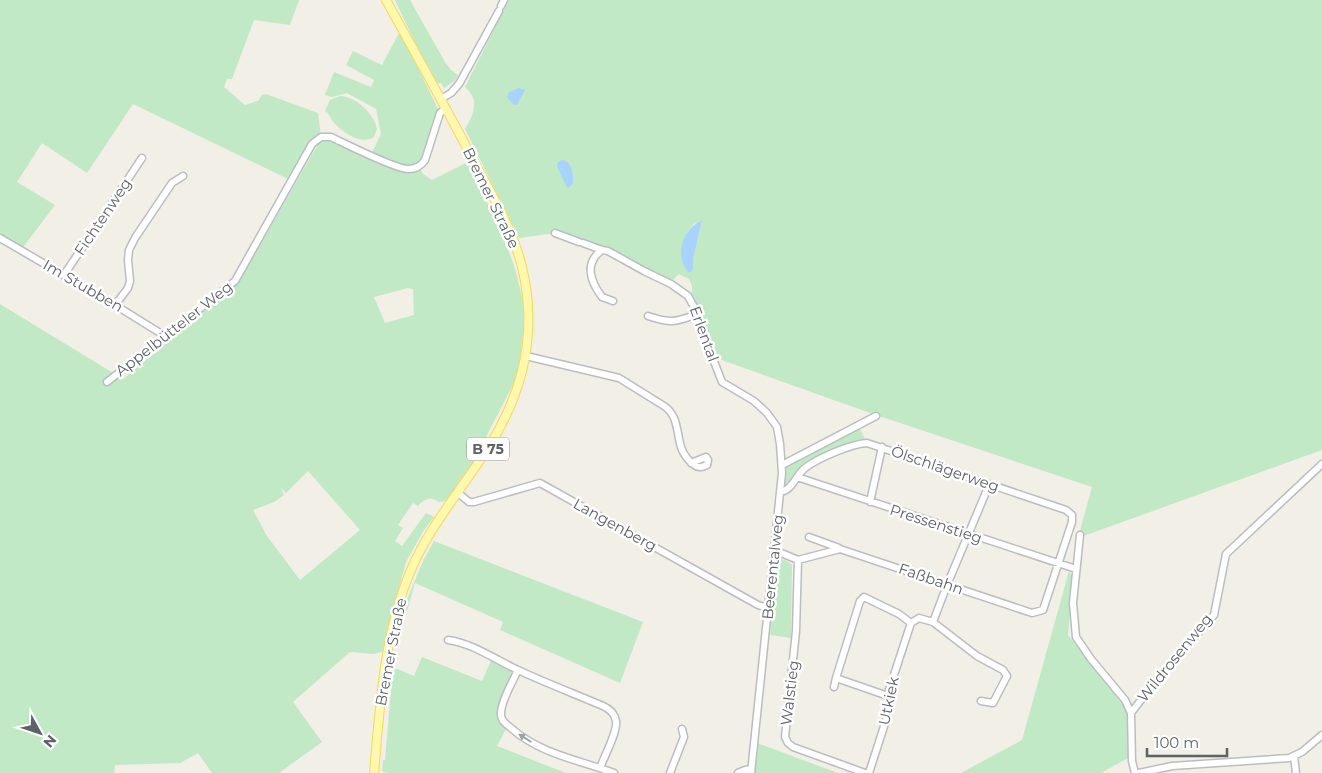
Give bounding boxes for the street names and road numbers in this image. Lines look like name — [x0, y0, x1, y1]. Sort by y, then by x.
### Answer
street label: Bremer Straße — [459, 144, 524, 251]
street label: Fichtenweg — [70, 174, 135, 259]
street label: Im Stubben — [40, 255, 127, 316]
street label: Appelbütteler Weg — [111, 277, 236, 380]
street label: Erlental — [686, 303, 723, 364]
road number: B 75 — [467, 438, 509, 460]
street label: Ölschlägerweg — [889, 441, 1002, 496]
street label: Langenberg — [570, 494, 660, 555]
street label: Pressenstieg — [888, 500, 985, 547]
street label: Beerentalweg — [758, 514, 787, 620]
street label: Faßbahn — [896, 559, 966, 598]
street label: Bremer Straße — [371, 596, 410, 708]
street label: Wildrosenweg — [1133, 610, 1216, 706]
street label: Walstieg — [776, 659, 803, 727]
street label: Utkiek — [874, 675, 903, 727]

